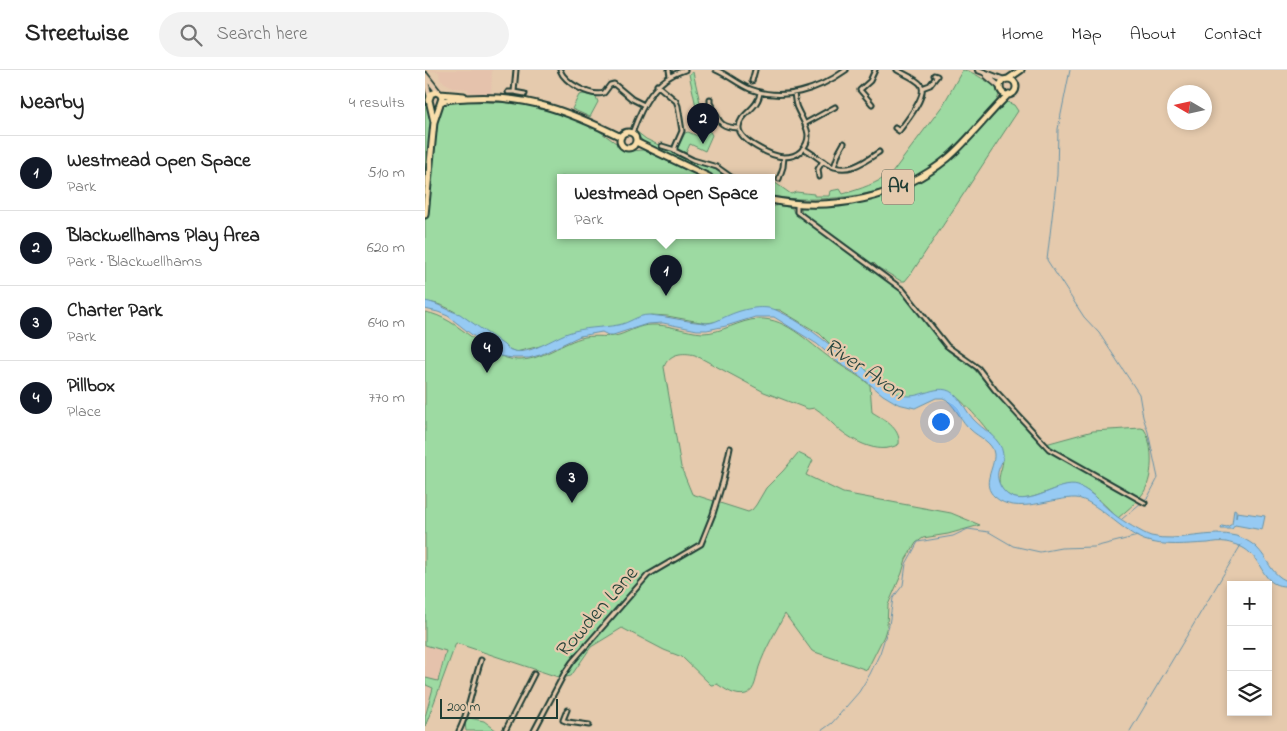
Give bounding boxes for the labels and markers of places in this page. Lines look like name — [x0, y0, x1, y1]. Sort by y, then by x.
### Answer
pin: 2 — [687, 103, 719, 144]
pin: 1 — [650, 255, 682, 296]
pin: 4 — [471, 332, 503, 373]
pin: 3 — [556, 462, 588, 503]

